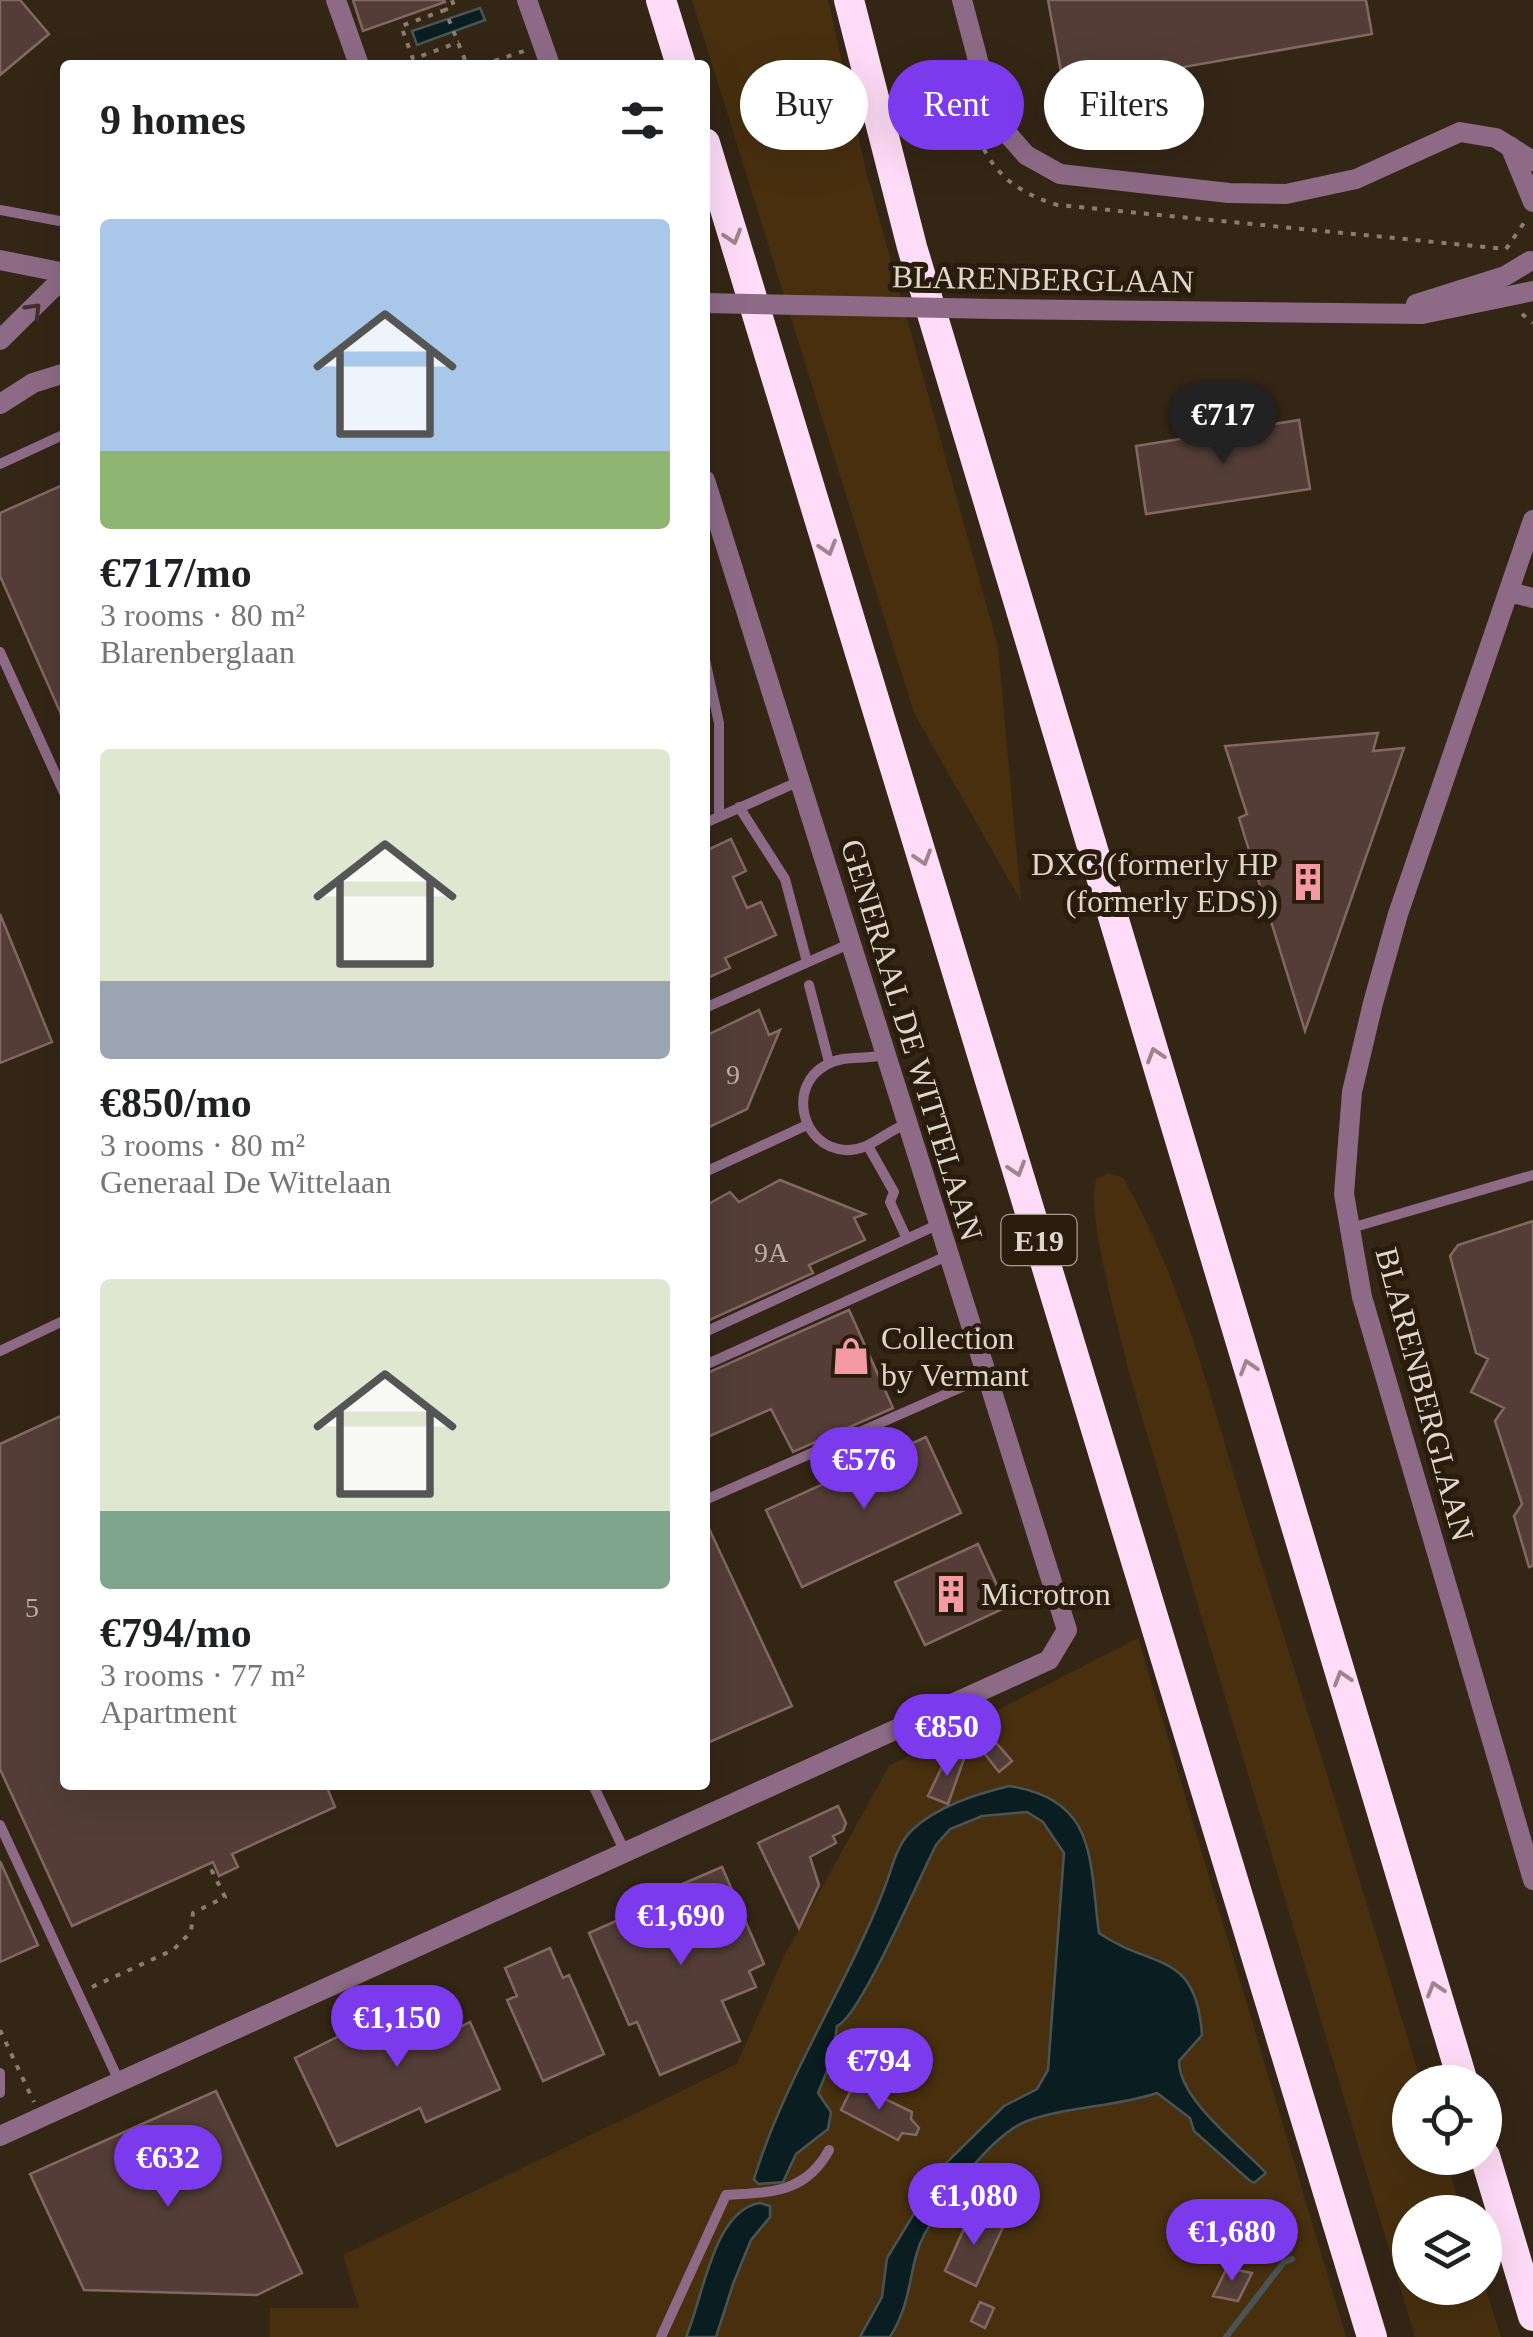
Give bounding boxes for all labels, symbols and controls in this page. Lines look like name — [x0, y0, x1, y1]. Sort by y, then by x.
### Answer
chip: Buy — [740, 60, 868, 150]
chip: Rent — [888, 60, 1024, 150]
chip: Filters — [1044, 60, 1204, 150]
icon: filters — [615, 93, 670, 148]
text: 9 homes — [100, 97, 246, 143]
one-way arrow — [721, 227, 742, 244]
street label: BLARENBERGLAAN — [892, 258, 1194, 300]
icon: home — [295, 284, 475, 464]
one-way arrow — [22, 303, 40, 321]
pin: €717 — [1164, 382, 1282, 467]
text: €717 — [1191, 396, 1255, 432]
one-way arrow — [816, 538, 837, 555]
text: €717/mo — [100, 550, 252, 596]
text: 3 rooms · 80 m² — [100, 597, 305, 633]
text: Blarenberglaan — [100, 634, 295, 670]
icon: home — [295, 814, 475, 994]
street label: GENERAAL DE WITTELAAN — [834, 835, 990, 1245]
place label: DXC (formerly HP (formerly EDS)) — [1031, 846, 1278, 919]
one-way arrow — [911, 849, 931, 866]
building icon: DXC (formerly HP (formerly EDS)) — [1287, 861, 1329, 903]
one-way arrow — [1146, 1047, 1167, 1064]
house number: 9 — [726, 1059, 740, 1090]
text: €850/mo — [100, 1080, 252, 1126]
text: 3 rooms · 80 m² — [100, 1127, 305, 1163]
one-way arrow — [1005, 1160, 1026, 1177]
text: Generaal De Wittelaan — [100, 1164, 391, 1200]
road number: E19 — [1002, 1215, 1076, 1265]
house number: 9A — [754, 1237, 789, 1268]
street label: BLARENBERGLAAN — [1369, 1243, 1481, 1545]
place label: Collection by Vermant — [881, 1320, 1029, 1393]
shop icon: Collection by Vermant — [830, 1335, 872, 1377]
icon: home — [295, 1344, 475, 1524]
one-way arrow — [1239, 1359, 1260, 1376]
pin: €576 — [805, 1427, 923, 1512]
text: €576 — [832, 1441, 896, 1477]
building icon: Microtron — [930, 1573, 972, 1615]
place label: Microtron — [981, 1576, 1111, 1612]
house number: 5 — [25, 1592, 39, 1623]
text: €794/mo — [100, 1610, 252, 1656]
text: 3 rooms · 77 m² — [100, 1657, 305, 1693]
one-way arrow — [1333, 1670, 1354, 1687]
text: Apartment — [100, 1694, 237, 1730]
pin: €850 — [888, 1694, 1006, 1779]
text: €850 — [915, 1708, 979, 1744]
pin: €1,690 — [600, 1883, 762, 1968]
text: €1,690 — [637, 1897, 725, 1933]
one-way arrow — [1426, 1981, 1447, 1998]
pin: €1,150 — [316, 1985, 478, 2070]
text: €1,150 — [353, 1999, 441, 2035]
pin: €794 — [820, 2028, 938, 2113]
text: €794 — [847, 2042, 911, 2078]
map controls — [1392, 2065, 1502, 2305]
button: locate — [1392, 2065, 1502, 2175]
pin: €632 — [109, 2125, 227, 2210]
text: €632 — [136, 2139, 200, 2175]
pin: €1,080 — [893, 2163, 1055, 2248]
text: €1,080 — [930, 2177, 1018, 2213]
button: layers — [1392, 2195, 1502, 2305]
pin: €1,680 — [1151, 2199, 1313, 2284]
text: €1,680 — [1188, 2213, 1276, 2249]

